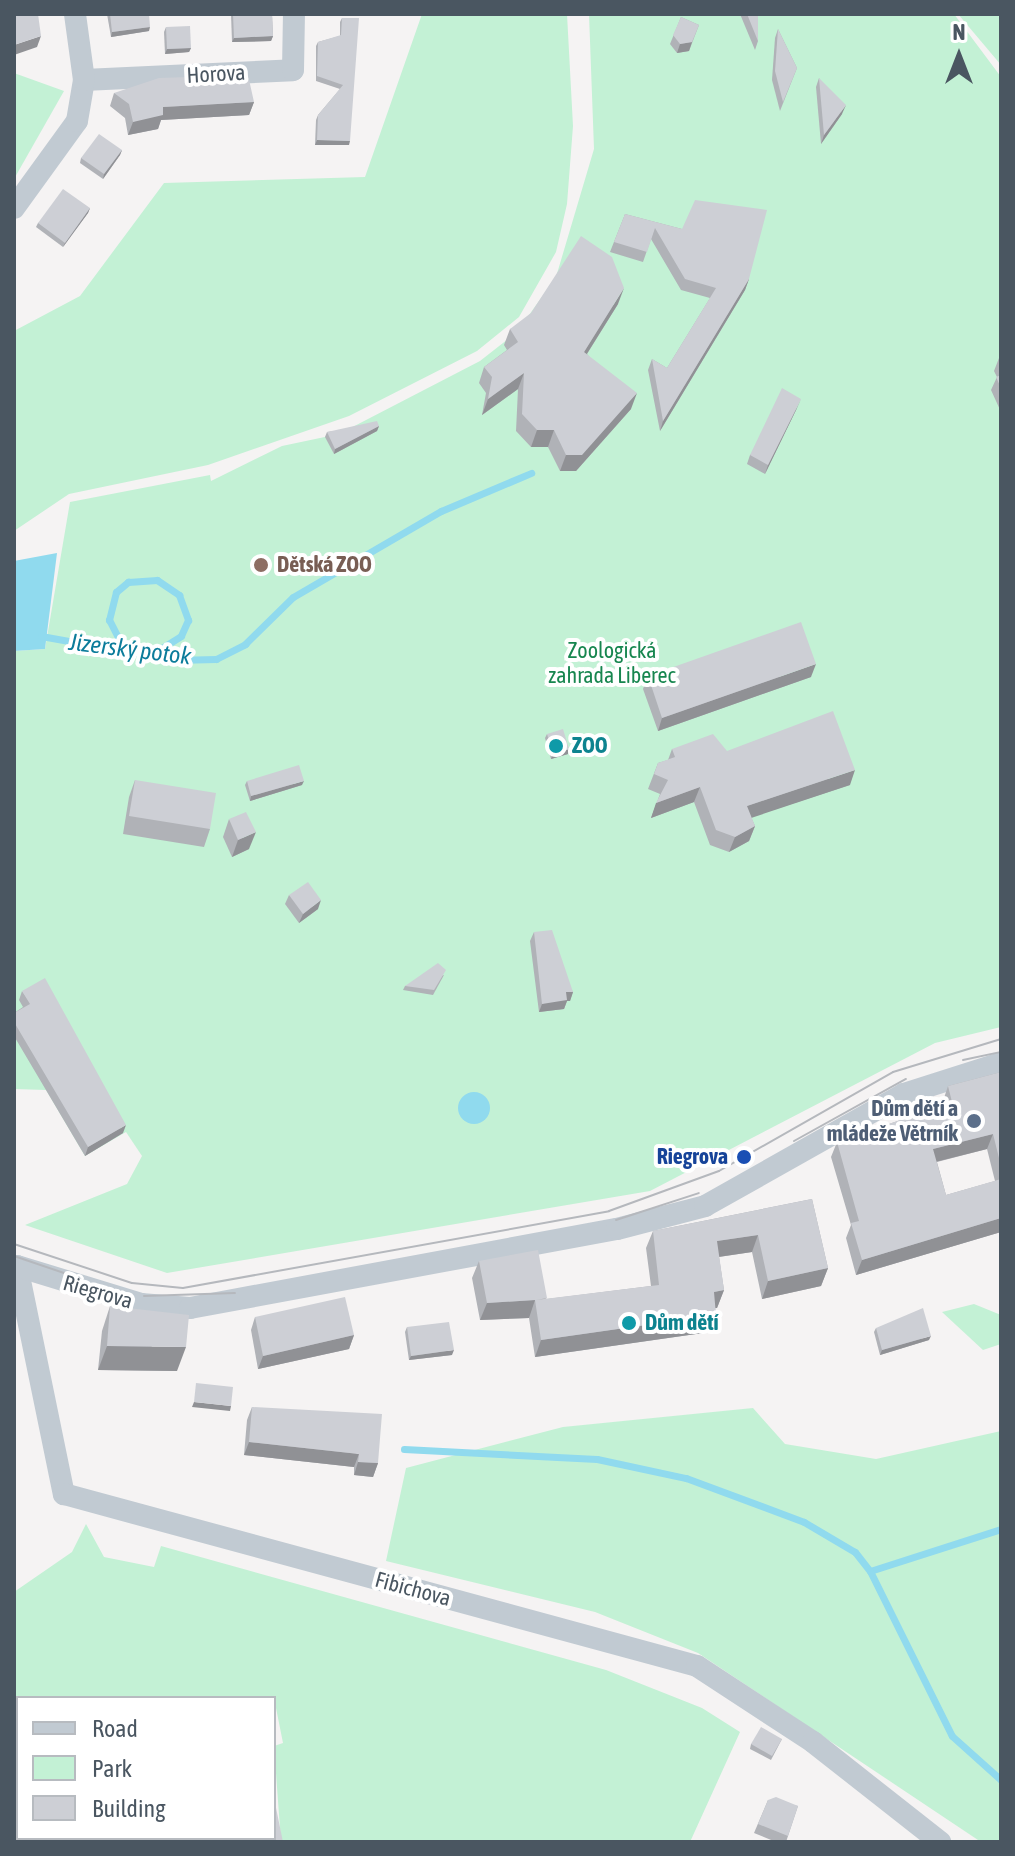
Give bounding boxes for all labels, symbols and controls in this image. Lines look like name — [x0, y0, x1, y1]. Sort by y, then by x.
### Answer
north arrow — [919, 16, 999, 96]
text: N — [953, 19, 965, 45]
street label: Horova — [186, 59, 246, 89]
place label: Dětská ZOO — [277, 552, 372, 578]
marker: Dětská ZOO — [252, 556, 270, 574]
water label: Jizerský potok — [67, 627, 193, 671]
park label: Zoologická zahrada Liberec — [548, 637, 676, 688]
place label: ZOO — [572, 733, 608, 759]
marker: ZOO — [547, 737, 565, 755]
place label: Dům dětí a mládeže Větrník — [827, 1095, 958, 1146]
marker: Dům dětí a mládeže Větrník — [965, 1112, 983, 1130]
place label: Riegrova — [657, 1144, 728, 1170]
marker: Riegrova — [735, 1148, 753, 1166]
street label: Riegrova — [60, 1269, 136, 1315]
place label: Dům dětí — [645, 1310, 719, 1336]
marker: Dům dětí — [620, 1314, 638, 1332]
street label: Fibichova — [372, 1566, 454, 1612]
legend — [16, 1696, 276, 1840]
text: Road — [92, 1715, 138, 1742]
text: Park — [92, 1755, 132, 1782]
text: Building — [92, 1795, 165, 1822]

